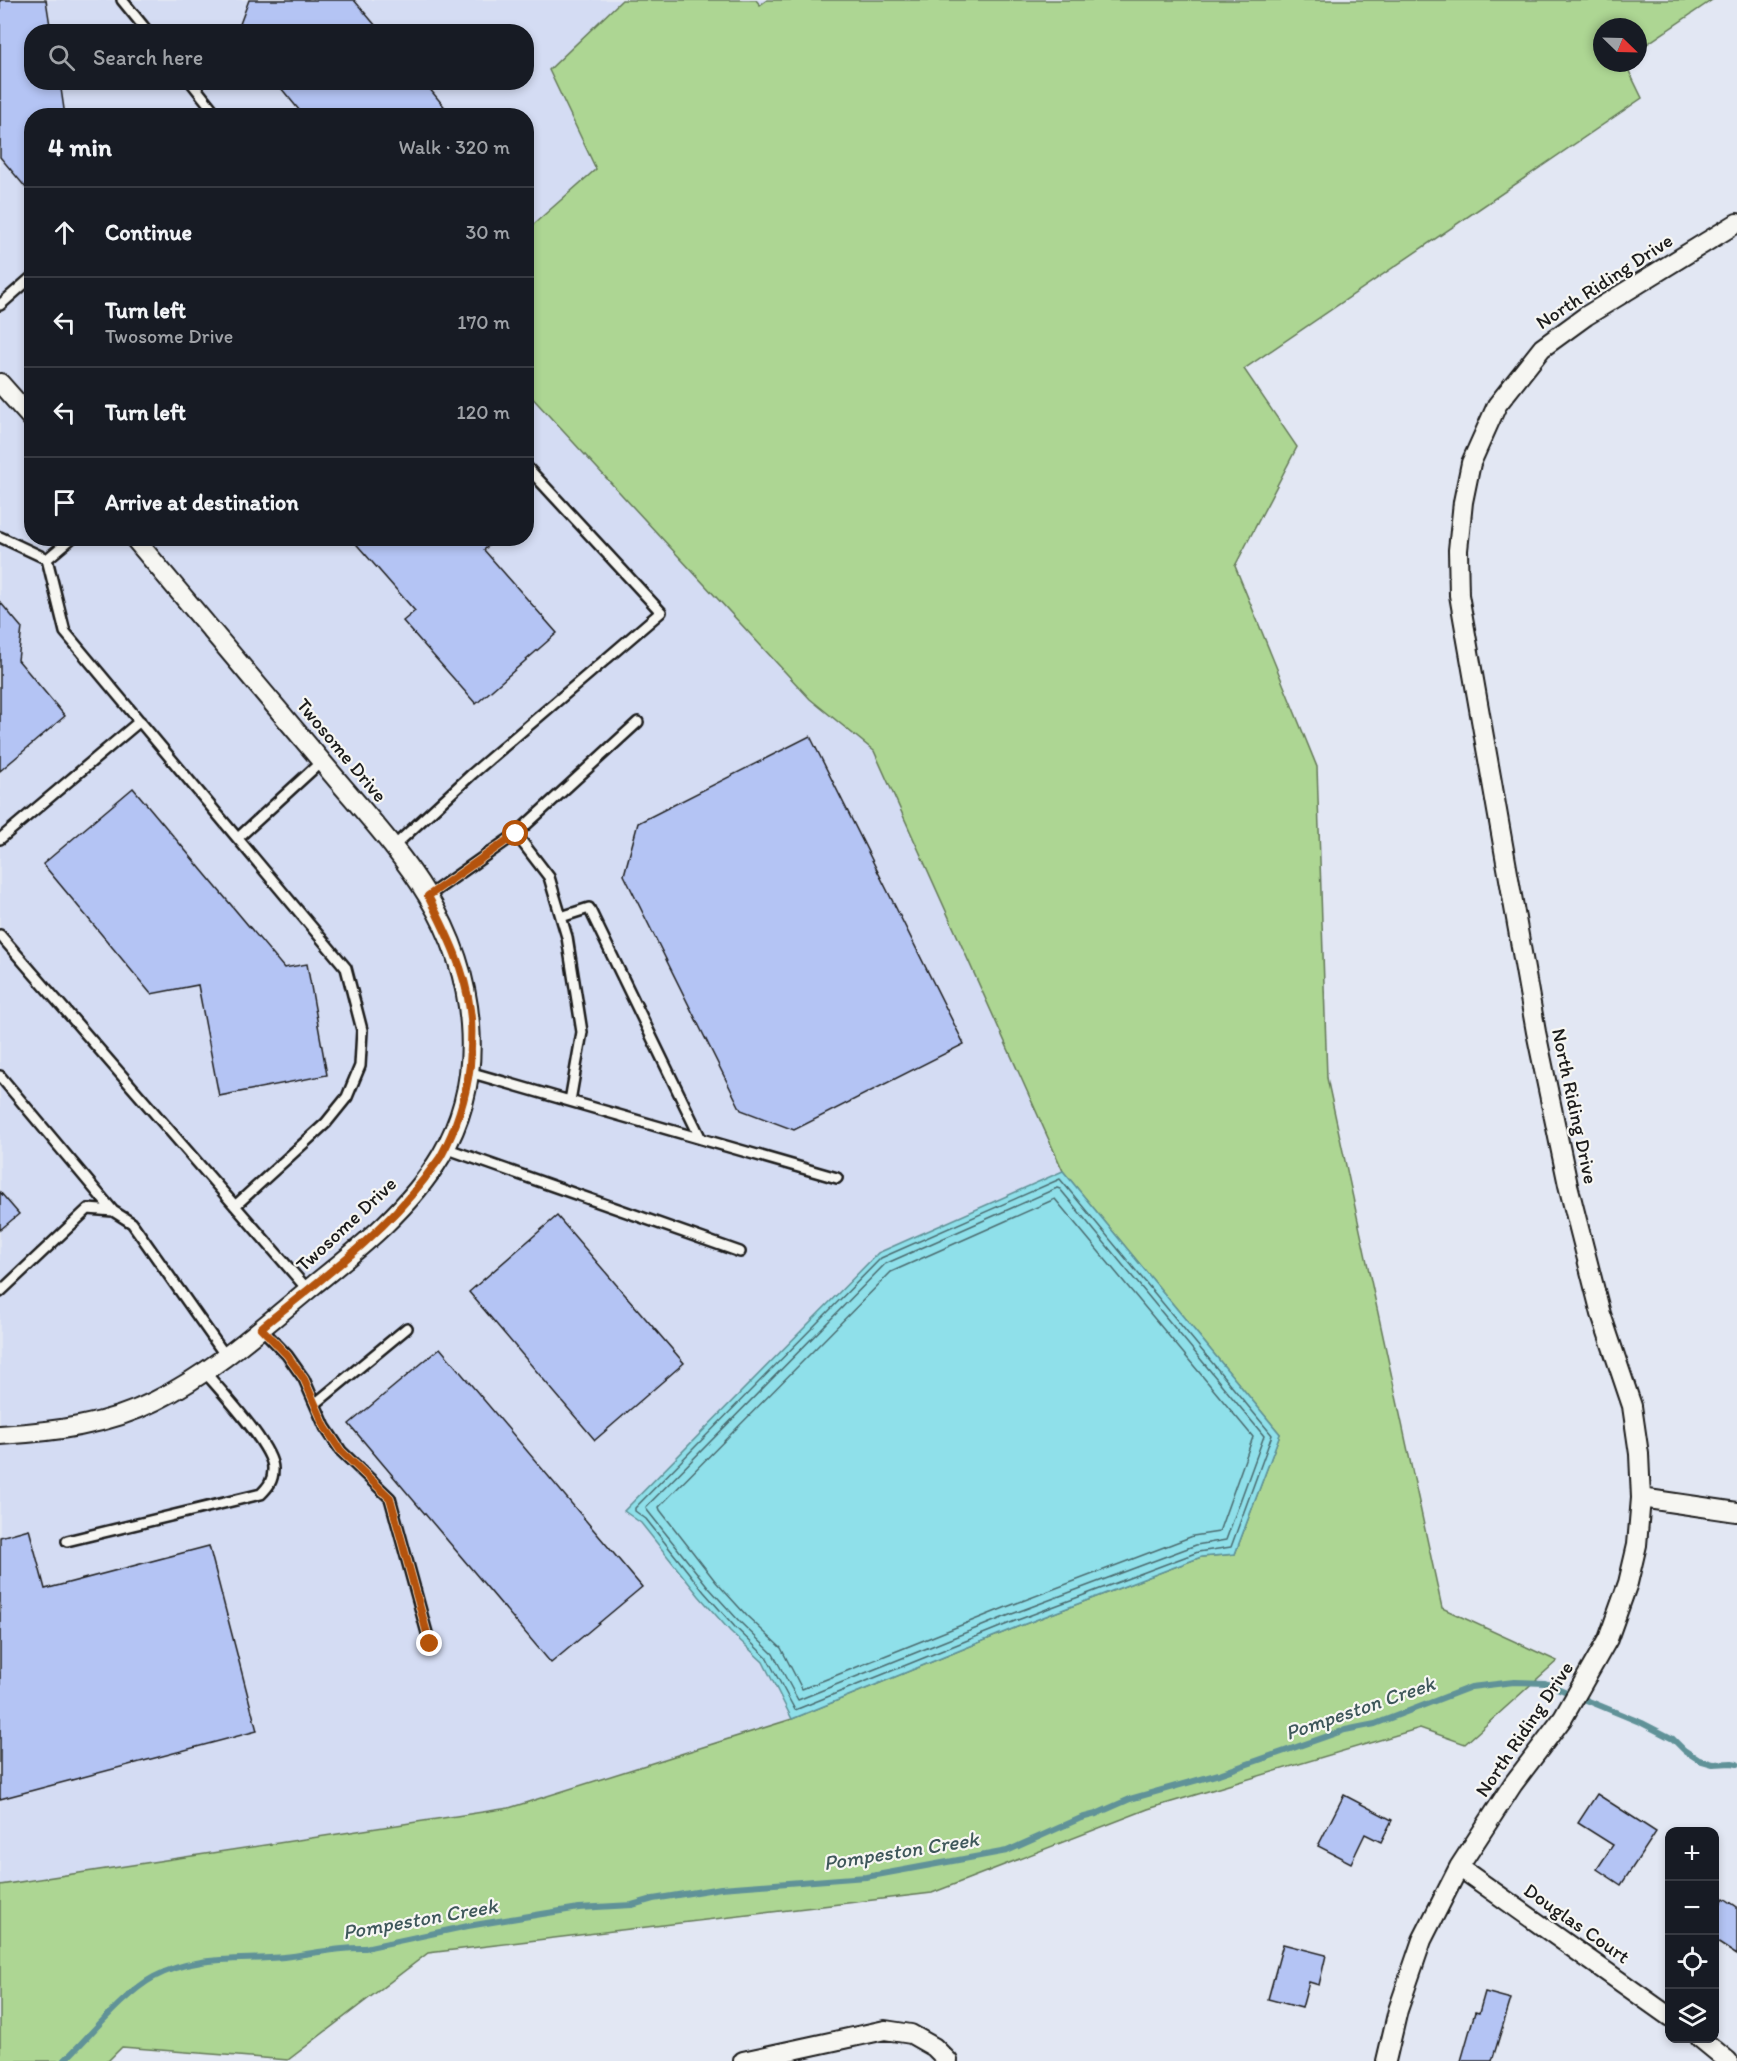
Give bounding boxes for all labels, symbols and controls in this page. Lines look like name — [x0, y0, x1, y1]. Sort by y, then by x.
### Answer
north arrow — [1593, 18, 1647, 72]
search box — [24, 24, 534, 90]
icon: search — [45, 41, 78, 74]
text: Search here — [93, 44, 203, 71]
text: 4 min — [48, 131, 112, 163]
text: Walk · 320 m — [398, 135, 510, 159]
icon: ahead — [48, 216, 81, 249]
text: Continue — [105, 219, 192, 246]
text: 30 m — [465, 220, 510, 244]
street label: North Riding Drive — [1531, 228, 1677, 334]
text: Turn left — [105, 297, 186, 324]
icon: left — [48, 306, 81, 339]
text: 170 m — [457, 310, 510, 334]
text: Twosome Drive — [105, 324, 233, 348]
icon: left — [48, 396, 81, 429]
text: Turn left — [105, 399, 186, 426]
text: 120 m — [457, 400, 510, 424]
icon: arrive — [48, 486, 81, 519]
text: Arrive at destination — [105, 489, 299, 516]
street label: Twosome Drive — [292, 693, 392, 807]
route start — [502, 820, 528, 846]
street label: North Riding Drive — [1547, 1026, 1603, 1186]
street label: Twosome Drive — [291, 1171, 401, 1277]
route end — [416, 1630, 442, 1656]
street label: North Riding Drive — [1470, 1657, 1578, 1801]
water label: Pompeston Creek — [1282, 1670, 1439, 1745]
water label: Pompeston Creek — [822, 1826, 981, 1875]
map controls — [1665, 1827, 1719, 2043]
button: + — [1665, 1827, 1719, 1881]
street label: Douglas Court — [1519, 1878, 1635, 1969]
button: − — [1665, 1881, 1719, 1935]
water label: Pompeston Creek — [341, 1892, 500, 1944]
button: locate — [1665, 1935, 1719, 1989]
button: layers — [1665, 1989, 1719, 2043]

